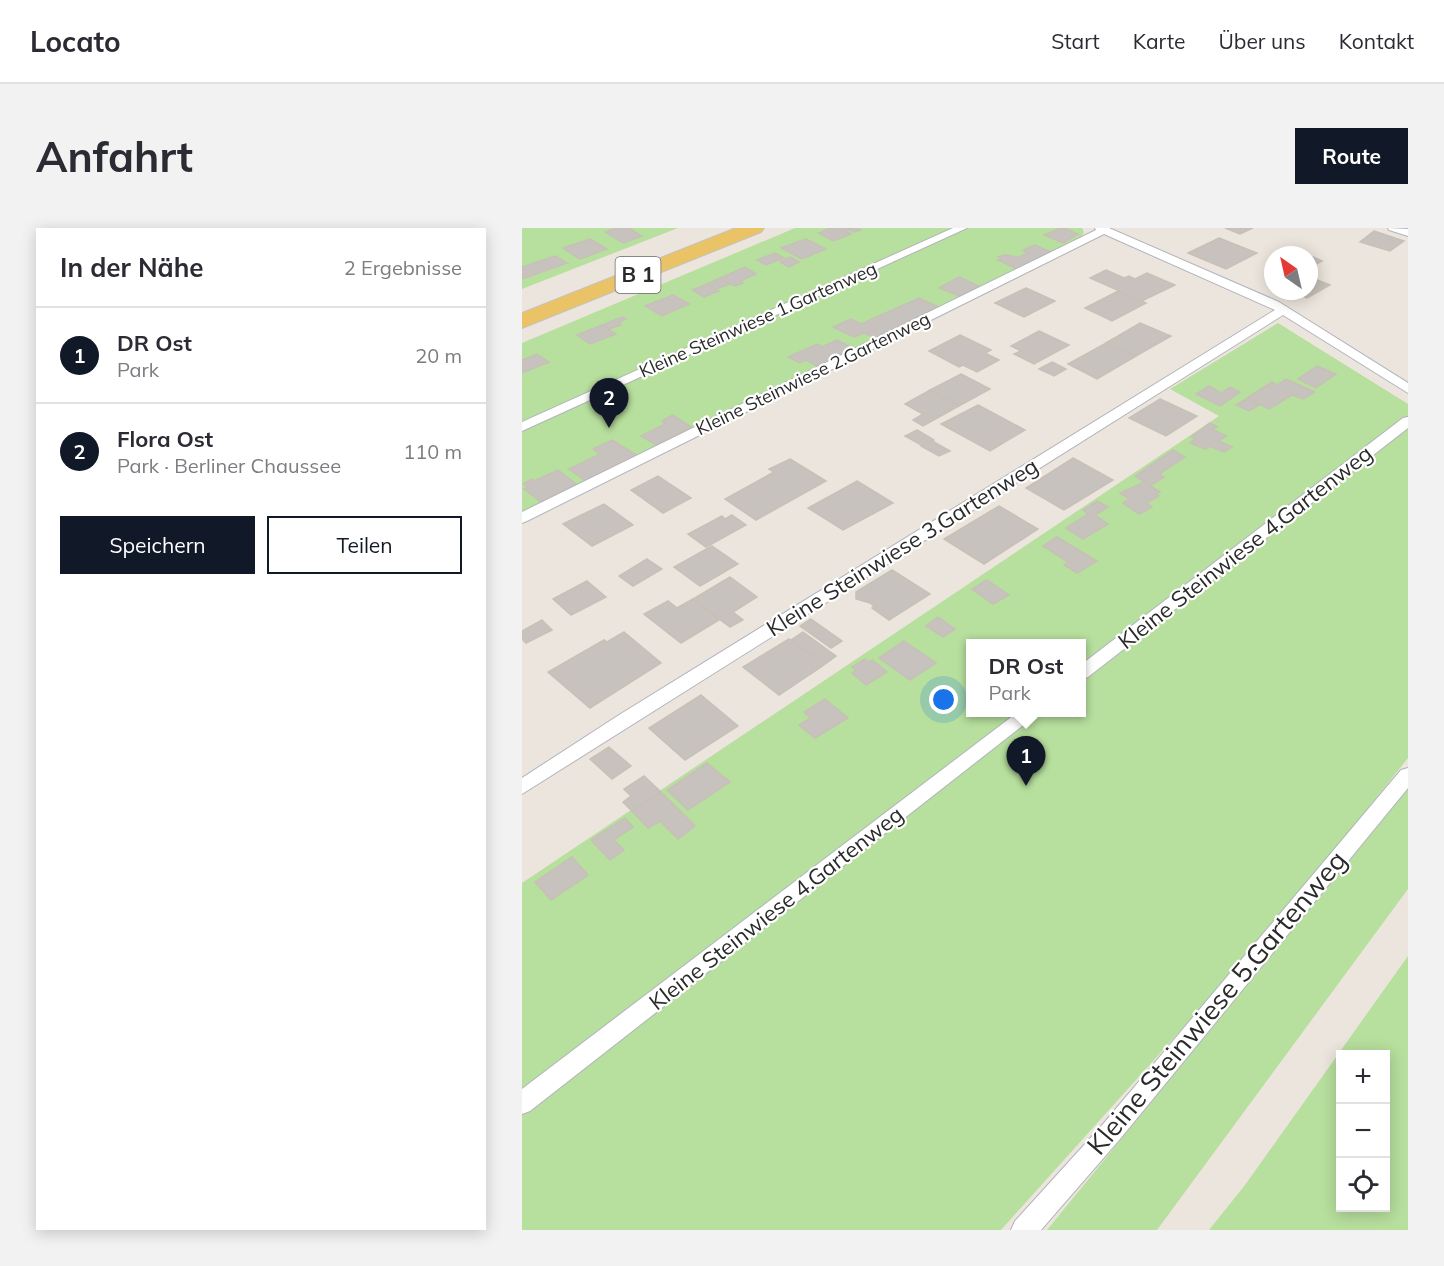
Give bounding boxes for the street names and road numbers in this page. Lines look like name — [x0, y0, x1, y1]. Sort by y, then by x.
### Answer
road number: B 1 — [616, 257, 660, 293]
street label: Kleine Steinwiese 1.Gartenweg — [635, 257, 880, 382]
street label: Kleine Steinwiese 2.Gartenweg — [692, 307, 934, 440]
street label: Kleine Steinwiese 4.Gartenweg — [1112, 439, 1378, 655]
street label: Kleine Steinwiese 3.Gartenweg — [761, 452, 1043, 642]
street label: Kleine Steinwiese 4.Gartenweg — [643, 800, 909, 1016]
street label: Kleine Steinwiese 5.Gartenweg — [1079, 843, 1353, 1161]

